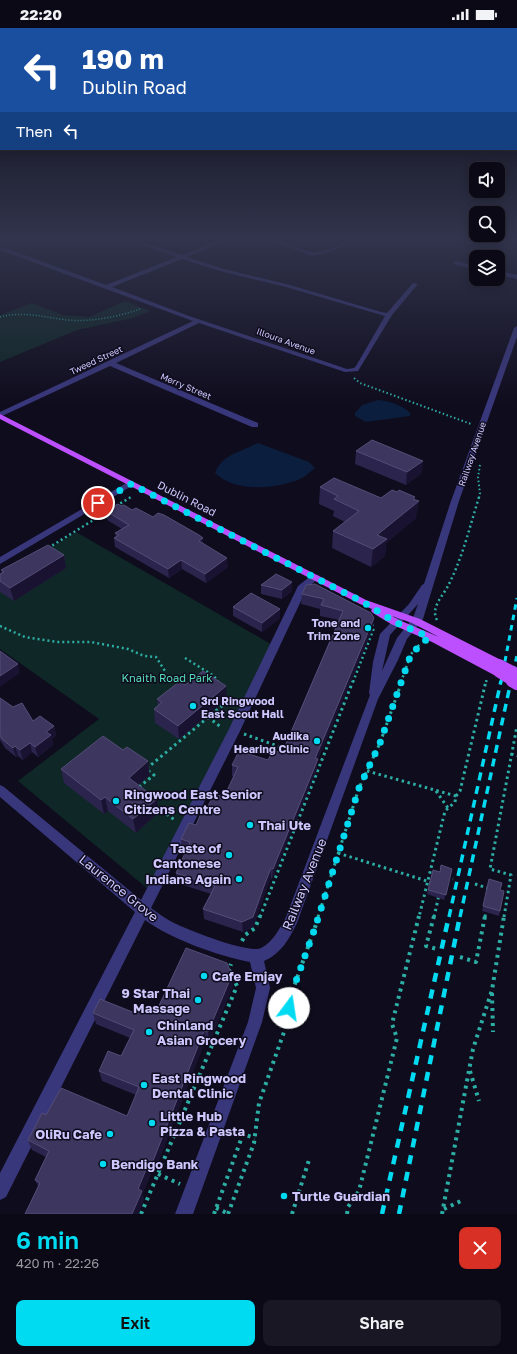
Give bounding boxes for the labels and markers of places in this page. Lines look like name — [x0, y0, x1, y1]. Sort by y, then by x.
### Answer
pin — [81, 486, 115, 520]
place label: Tone and Trim Zone — [307, 616, 361, 642]
marker: Tone and Trim Zone — [363, 623, 373, 633]
place label: 3rd Ringwood East Scout Hall — [201, 694, 284, 720]
marker: 3rd Ringwood East Scout Hall — [188, 701, 198, 711]
place label: Audika Hearing Clinic — [234, 729, 310, 755]
marker: Audika Hearing Clinic — [312, 736, 322, 746]
place label: Ringwood East Senior Citizens Centre — [124, 786, 262, 817]
marker: Ringwood East Senior Citizens Centre — [111, 796, 121, 806]
place label: Thai Ute — [258, 817, 311, 833]
marker: Thai Ute — [245, 820, 255, 830]
place label: Taste of Cantonese — [153, 840, 221, 871]
marker: Taste of Cantonese — [224, 850, 234, 860]
place label: Indians Again — [145, 871, 231, 887]
marker: Indians Again — [234, 874, 244, 884]
place label: Cafe Emjay — [212, 968, 283, 984]
marker: Cafe Emjay — [199, 971, 209, 981]
place label: 9 Star Thai Massage — [121, 985, 190, 1016]
marker: 9 Star Thai Massage — [193, 995, 203, 1005]
place label: Chinland Asian Grocery — [157, 1017, 246, 1048]
marker: Chinland Asian Grocery — [144, 1027, 154, 1037]
place label: East Ringwood Dental Clinic — [152, 1070, 246, 1101]
marker: East Ringwood Dental Clinic — [139, 1080, 149, 1090]
place label: Little Hub Pizza & Pasta — [160, 1108, 245, 1139]
marker: Little Hub Pizza & Pasta — [147, 1118, 157, 1128]
place label: OliRu Cafe — [35, 1126, 102, 1142]
marker: OliRu Cafe — [105, 1129, 115, 1139]
place label: Bendigo Bank — [111, 1156, 199, 1172]
marker: Bendigo Bank — [98, 1159, 108, 1169]
place label: Turtle Guardian — [292, 1188, 390, 1204]
marker: Turtle Guardian — [279, 1191, 289, 1201]

